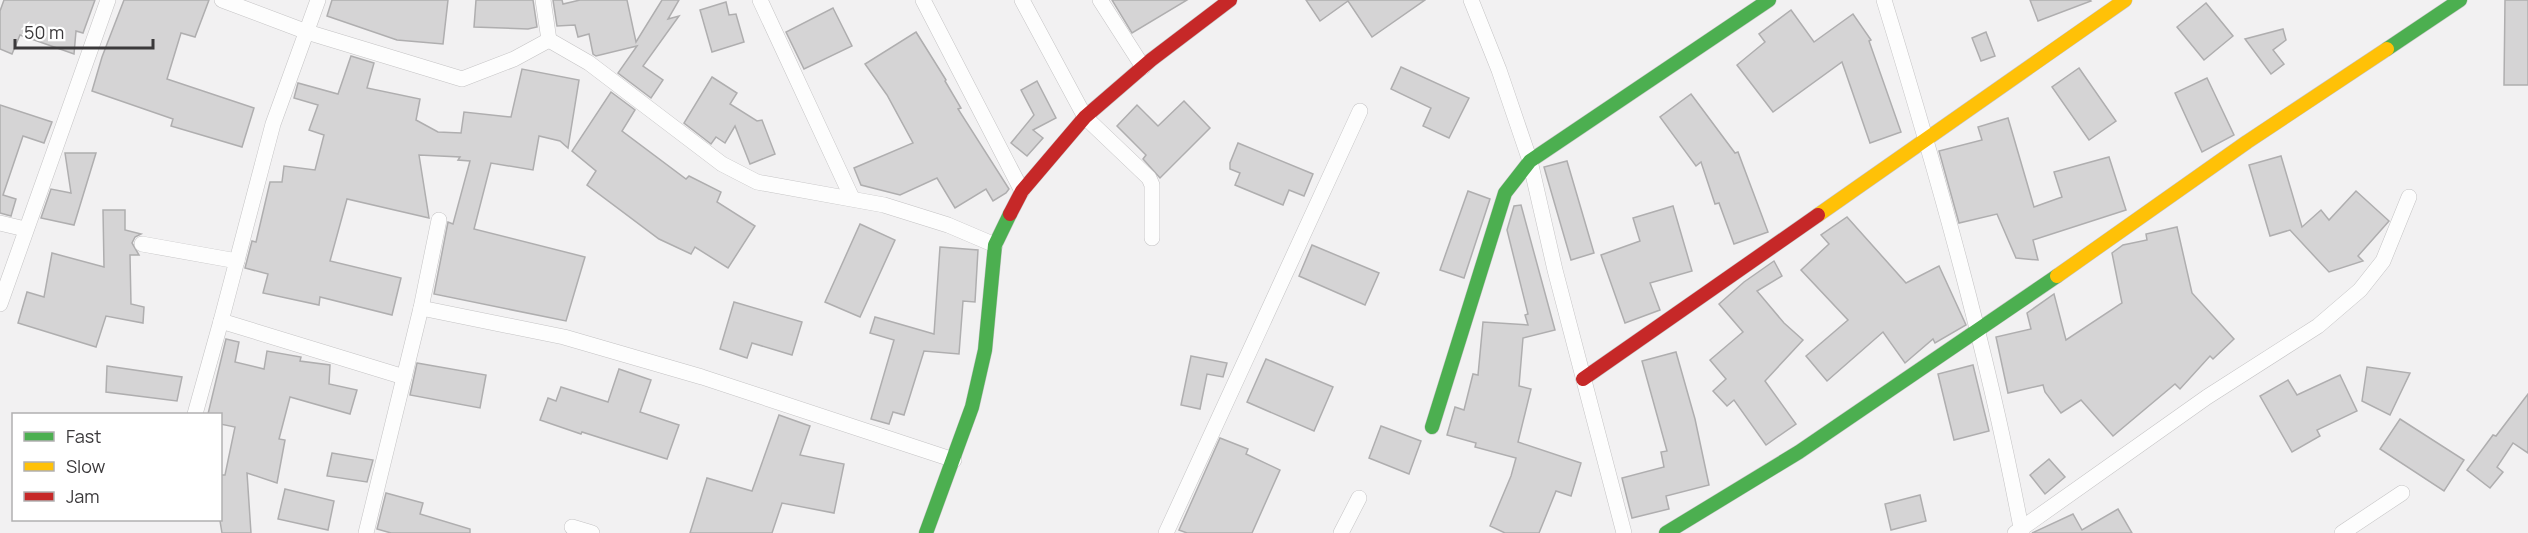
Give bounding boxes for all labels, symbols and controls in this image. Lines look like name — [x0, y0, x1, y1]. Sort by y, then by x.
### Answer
scale bar — [15, 12, 153, 50]
text: 50 m — [24, 20, 64, 44]
legend — [12, 413, 222, 521]
text: Fast — [66, 424, 101, 448]
text: Slow — [66, 454, 106, 478]
text: Jam — [66, 484, 100, 508]

